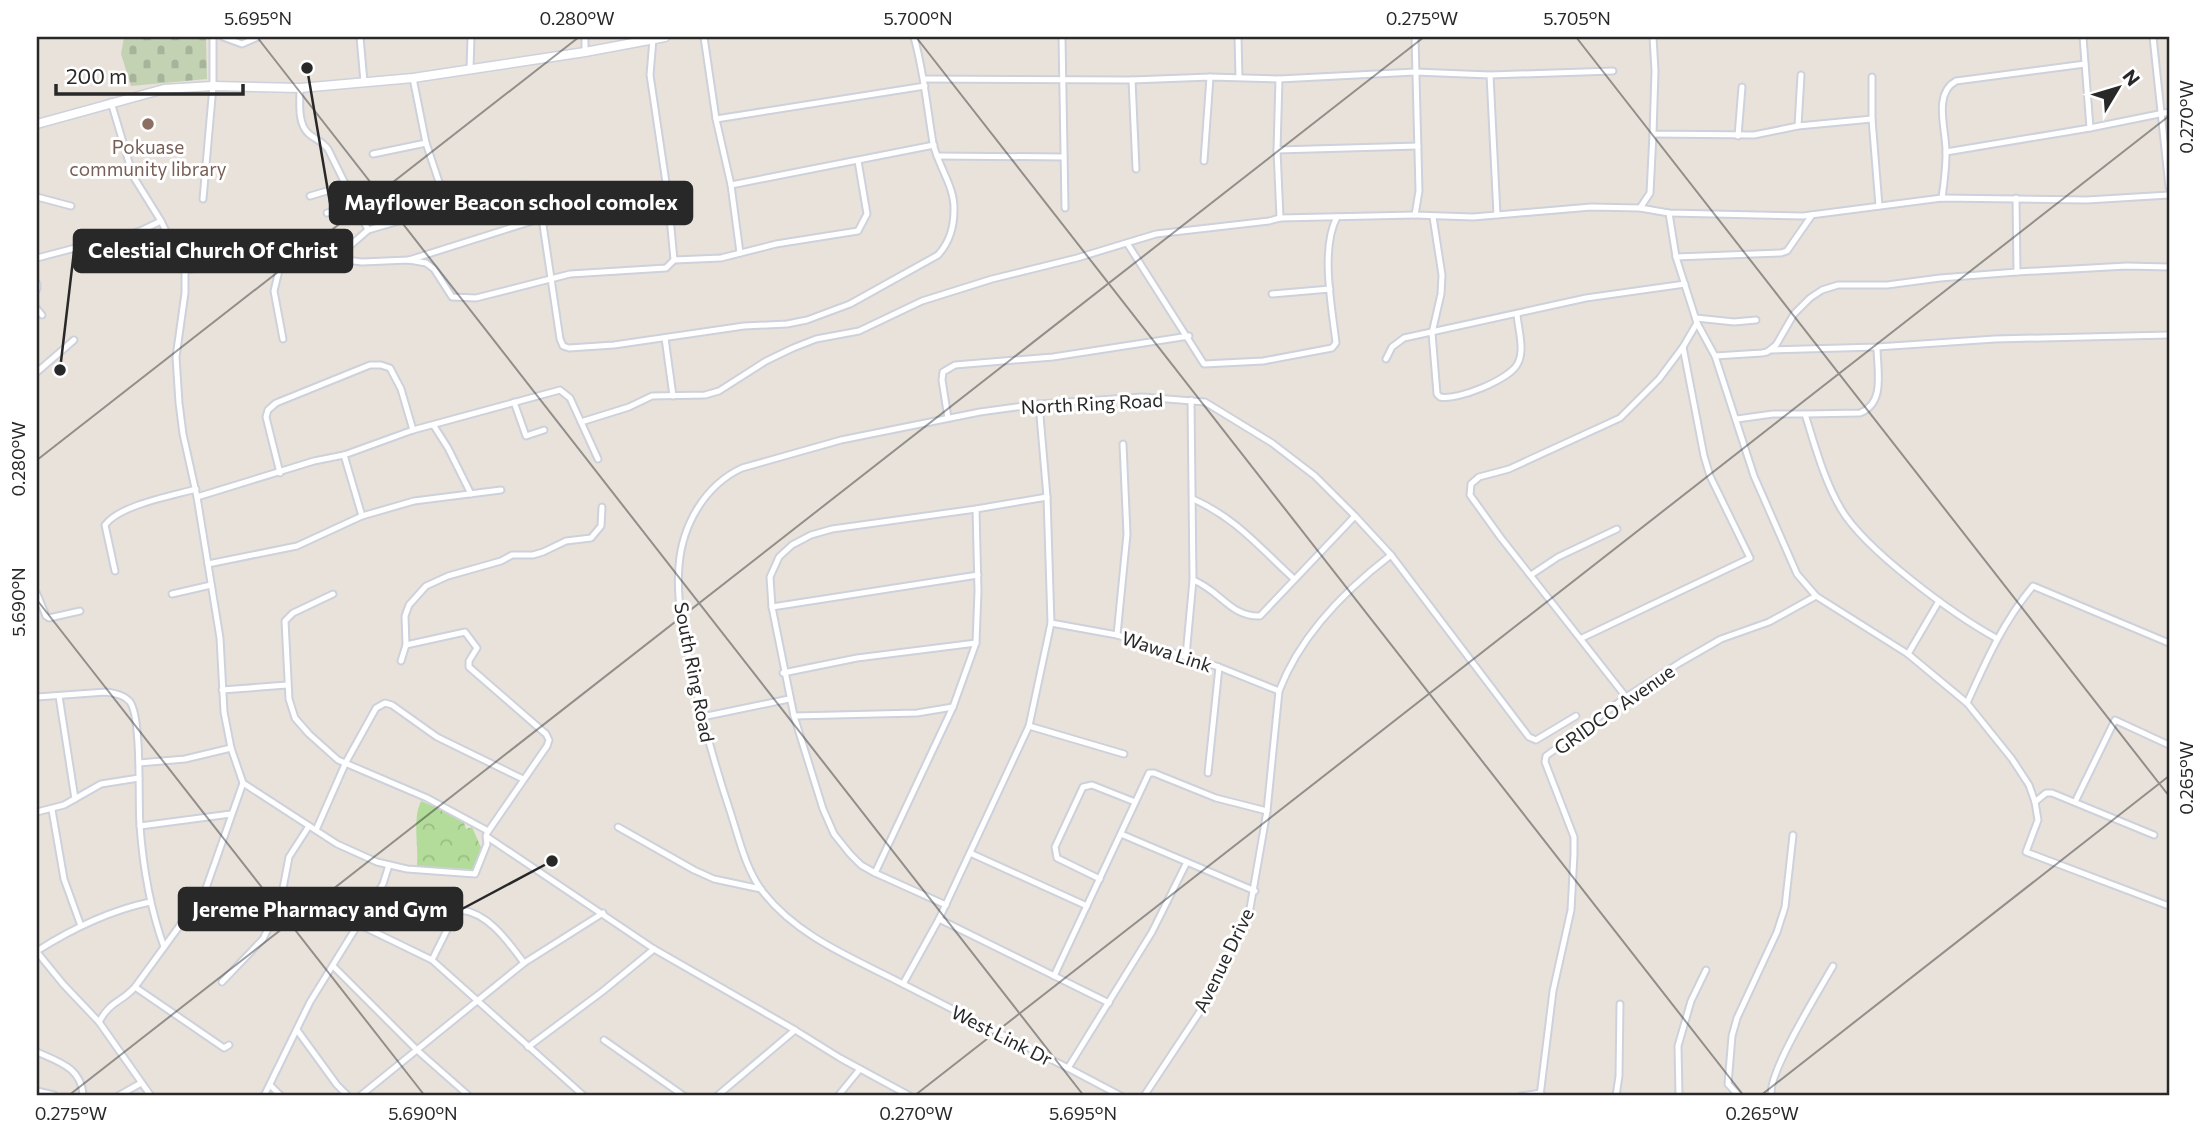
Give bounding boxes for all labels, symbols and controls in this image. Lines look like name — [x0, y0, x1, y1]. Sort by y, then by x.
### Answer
text: 5.695°N — [224, 7, 292, 29]
text: 0.280°W — [539, 7, 615, 29]
text: 5.700°N — [883, 7, 953, 29]
text: 0.275°W — [1386, 7, 1458, 29]
text: 5.705°N — [1543, 7, 1611, 29]
scale bar — [56, 52, 243, 96]
north arrow — [2084, 52, 2154, 122]
text: 200 m — [66, 63, 127, 88]
text: N — [2118, 65, 2145, 90]
text: 0.270°W — [2175, 80, 2197, 154]
marker: Pokuase community library — [140, 116, 156, 132]
place label: Pokuase community library — [69, 135, 227, 180]
callout: Mayflower Beacon school comolex — [330, 182, 692, 224]
text: Mayflower Beacon school comolex — [344, 189, 678, 214]
callout: Celestial Church Of Christ — [74, 230, 352, 272]
text: Celestial Church Of Christ — [88, 237, 338, 262]
street label: North Ring Road — [1020, 388, 1164, 418]
text: 0.280°W — [7, 421, 29, 497]
text: 5.690°N — [7, 567, 29, 637]
street label: South Ring Road — [670, 600, 720, 744]
street label: Wawa Link — [1119, 626, 1215, 676]
street label: GRIDCO Avenue — [1549, 659, 1679, 759]
text: 0.265°W — [2175, 741, 2197, 815]
callout: Jereme Pharmacy and Gym — [179, 888, 462, 930]
text: Jereme Pharmacy and Gym — [192, 896, 448, 921]
street label: Avenue Drive — [1188, 904, 1258, 1016]
street label: West Link Dr — [948, 1000, 1057, 1070]
text: 0.275°W — [35, 1102, 107, 1124]
text: 5.690°N — [388, 1102, 458, 1124]
text: 0.270°W — [879, 1102, 953, 1124]
text: 5.695°N — [1049, 1102, 1117, 1124]
text: 0.265°W — [1725, 1102, 1799, 1124]

